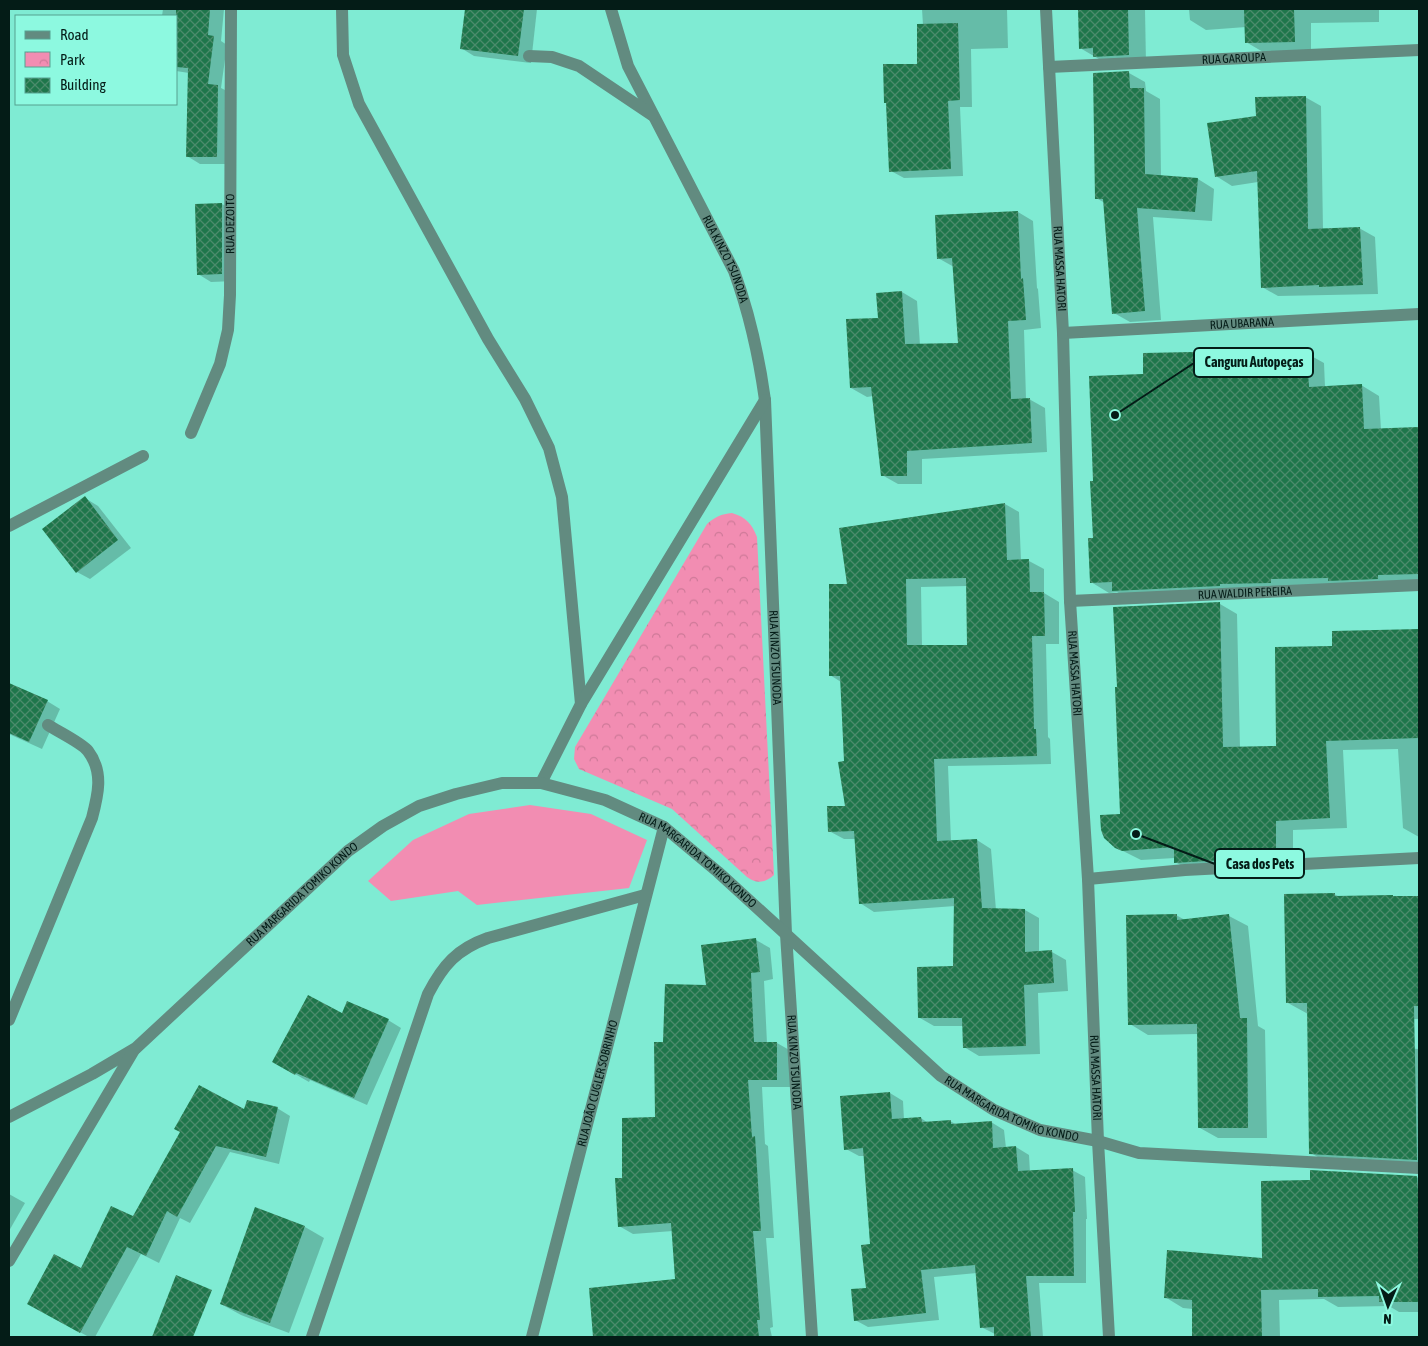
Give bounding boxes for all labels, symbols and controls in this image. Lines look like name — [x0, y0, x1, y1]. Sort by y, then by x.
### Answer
legend — [15, 15, 178, 105]
text: Road — [60, 26, 89, 43]
street label: RUA GAROUPA — [1201, 50, 1266, 67]
text: Park — [60, 51, 85, 68]
text: Building — [60, 76, 106, 93]
street label: RUA DEZOITO — [223, 194, 237, 254]
street label: RUA KINZO TSUNODA — [699, 213, 751, 305]
street label: RUA MASSA HATORI — [1050, 225, 1069, 312]
street label: RUA UBARANA — [1209, 315, 1274, 332]
callout: Canguru Autopeças — [1194, 348, 1313, 377]
text: Canguru Autopeças — [1205, 354, 1303, 370]
street label: RUA WALDIR PEREIRA — [1197, 584, 1292, 602]
street label: RUA KINZO TSUNODA — [766, 610, 784, 705]
street label: RUA MASSA HATORI — [1065, 630, 1084, 717]
street label: RUA MARGARIDA TOMIKO KONDO — [637, 809, 759, 911]
street label: RUA MARGARIDA TOMIKO KONDO — [243, 839, 361, 949]
callout: Casa dos Pets — [1215, 849, 1304, 878]
text: Casa dos Pets — [1226, 856, 1294, 872]
street label: RUA KINZO TSUNODA — [784, 1014, 804, 1110]
street label: RUA JOÃO CUGLER SOBRINHO — [575, 1019, 621, 1148]
street label: RUA MASSA HATORI — [1087, 1035, 1104, 1121]
street label: RUA MARGARIDA TOMIKO KONDO — [942, 1073, 1080, 1144]
north arrow — [1363, 1281, 1413, 1331]
text: N — [1383, 1311, 1392, 1327]

